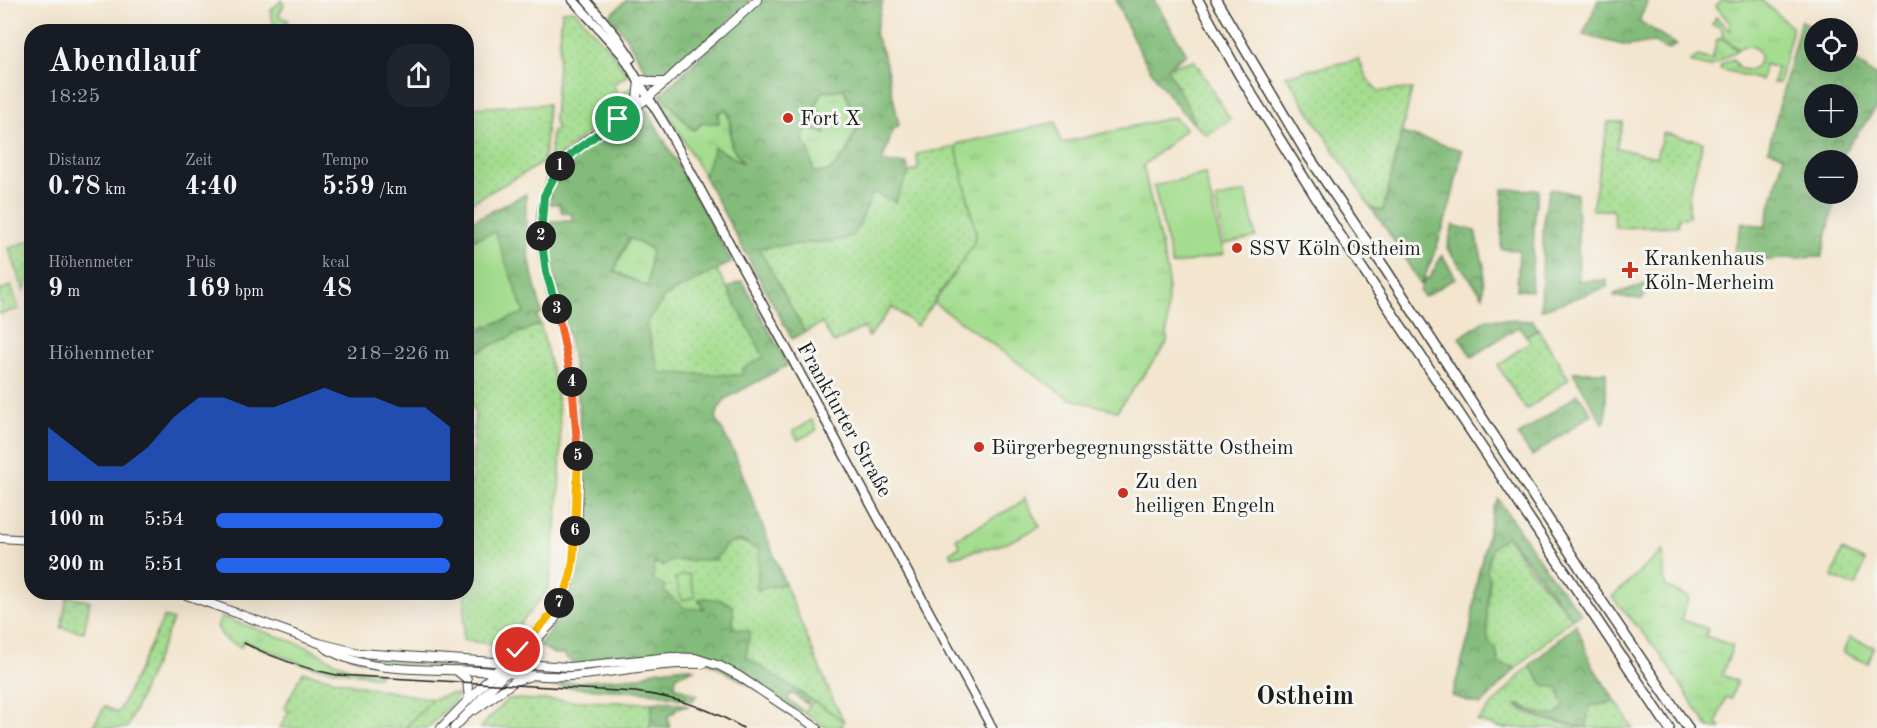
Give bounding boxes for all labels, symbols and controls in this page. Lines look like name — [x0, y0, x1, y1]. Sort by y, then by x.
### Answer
map controls — [1804, 18, 1858, 204]
button: locate — [1804, 18, 1858, 72]
button: share — [387, 44, 450, 107]
text: Abendlauf — [48, 46, 199, 79]
button: + — [1804, 84, 1858, 138]
text: 18:25 — [48, 87, 100, 107]
pin — [592, 93, 643, 144]
icon: arrive — [601, 102, 634, 135]
place label: Fort X — [800, 109, 861, 130]
marker: Fort X — [781, 111, 795, 125]
button: − — [1804, 150, 1858, 204]
pin: 1 — [545, 151, 575, 181]
text: Distanz — [48, 153, 101, 169]
text: Zeit — [185, 153, 213, 169]
text: Tempo — [322, 153, 369, 169]
text: 1 — [555, 158, 565, 174]
text: 0.78 — [48, 174, 101, 200]
text: 4:40 — [185, 174, 238, 200]
text: 5:59 — [322, 174, 375, 200]
text: km — [101, 182, 126, 198]
text: /km — [375, 182, 407, 198]
pin: 2 — [526, 221, 556, 251]
text: 2 — [536, 228, 546, 244]
place label: SSV Köln Ostheim — [1249, 239, 1421, 260]
marker: SSV Köln Ostheim — [1230, 241, 1244, 255]
place label: Krankenhaus Köln-Merheim — [1644, 249, 1774, 294]
text: Höhenmeter — [48, 255, 133, 271]
text: Puls — [185, 255, 216, 271]
text: kcal — [322, 255, 350, 271]
marker: Krankenhaus Köln-Merheim — [1621, 261, 1639, 279]
text: 9 — [48, 276, 63, 302]
text: 169 — [185, 276, 230, 302]
text: 48 — [322, 276, 352, 302]
text: m — [63, 284, 80, 300]
text: bpm — [230, 284, 264, 300]
pin: 3 — [542, 294, 572, 324]
text: 3 — [552, 301, 562, 317]
street label: Frankfurter Straße — [792, 339, 895, 501]
text: Höhenmeter — [48, 344, 154, 364]
text: 218–226 m — [347, 344, 450, 364]
pin: 4 — [557, 367, 587, 397]
text: 4 — [567, 374, 577, 390]
place label: Bürgerbegegnungsstätte Ostheim — [991, 438, 1294, 459]
marker: Bürgerbegegnungsstätte Ostheim — [972, 440, 986, 454]
pin: 5 — [563, 441, 593, 471]
text: 5 — [573, 448, 583, 464]
place label: Zu den heiligen Engeln — [1135, 472, 1275, 517]
marker: Zu den heiligen Engeln — [1116, 486, 1130, 500]
text: 100 m — [48, 510, 104, 530]
text: 5:54 — [144, 510, 184, 530]
pin: 6 — [560, 516, 590, 546]
text: 6 — [570, 523, 580, 539]
text: 200 m — [48, 555, 104, 575]
text: 5:51 — [144, 555, 184, 575]
pin: 7 — [544, 588, 574, 618]
text: 7 — [554, 595, 564, 611]
pin — [492, 624, 543, 675]
icon: check — [501, 633, 534, 666]
district label: Ostheim — [1256, 683, 1354, 710]

